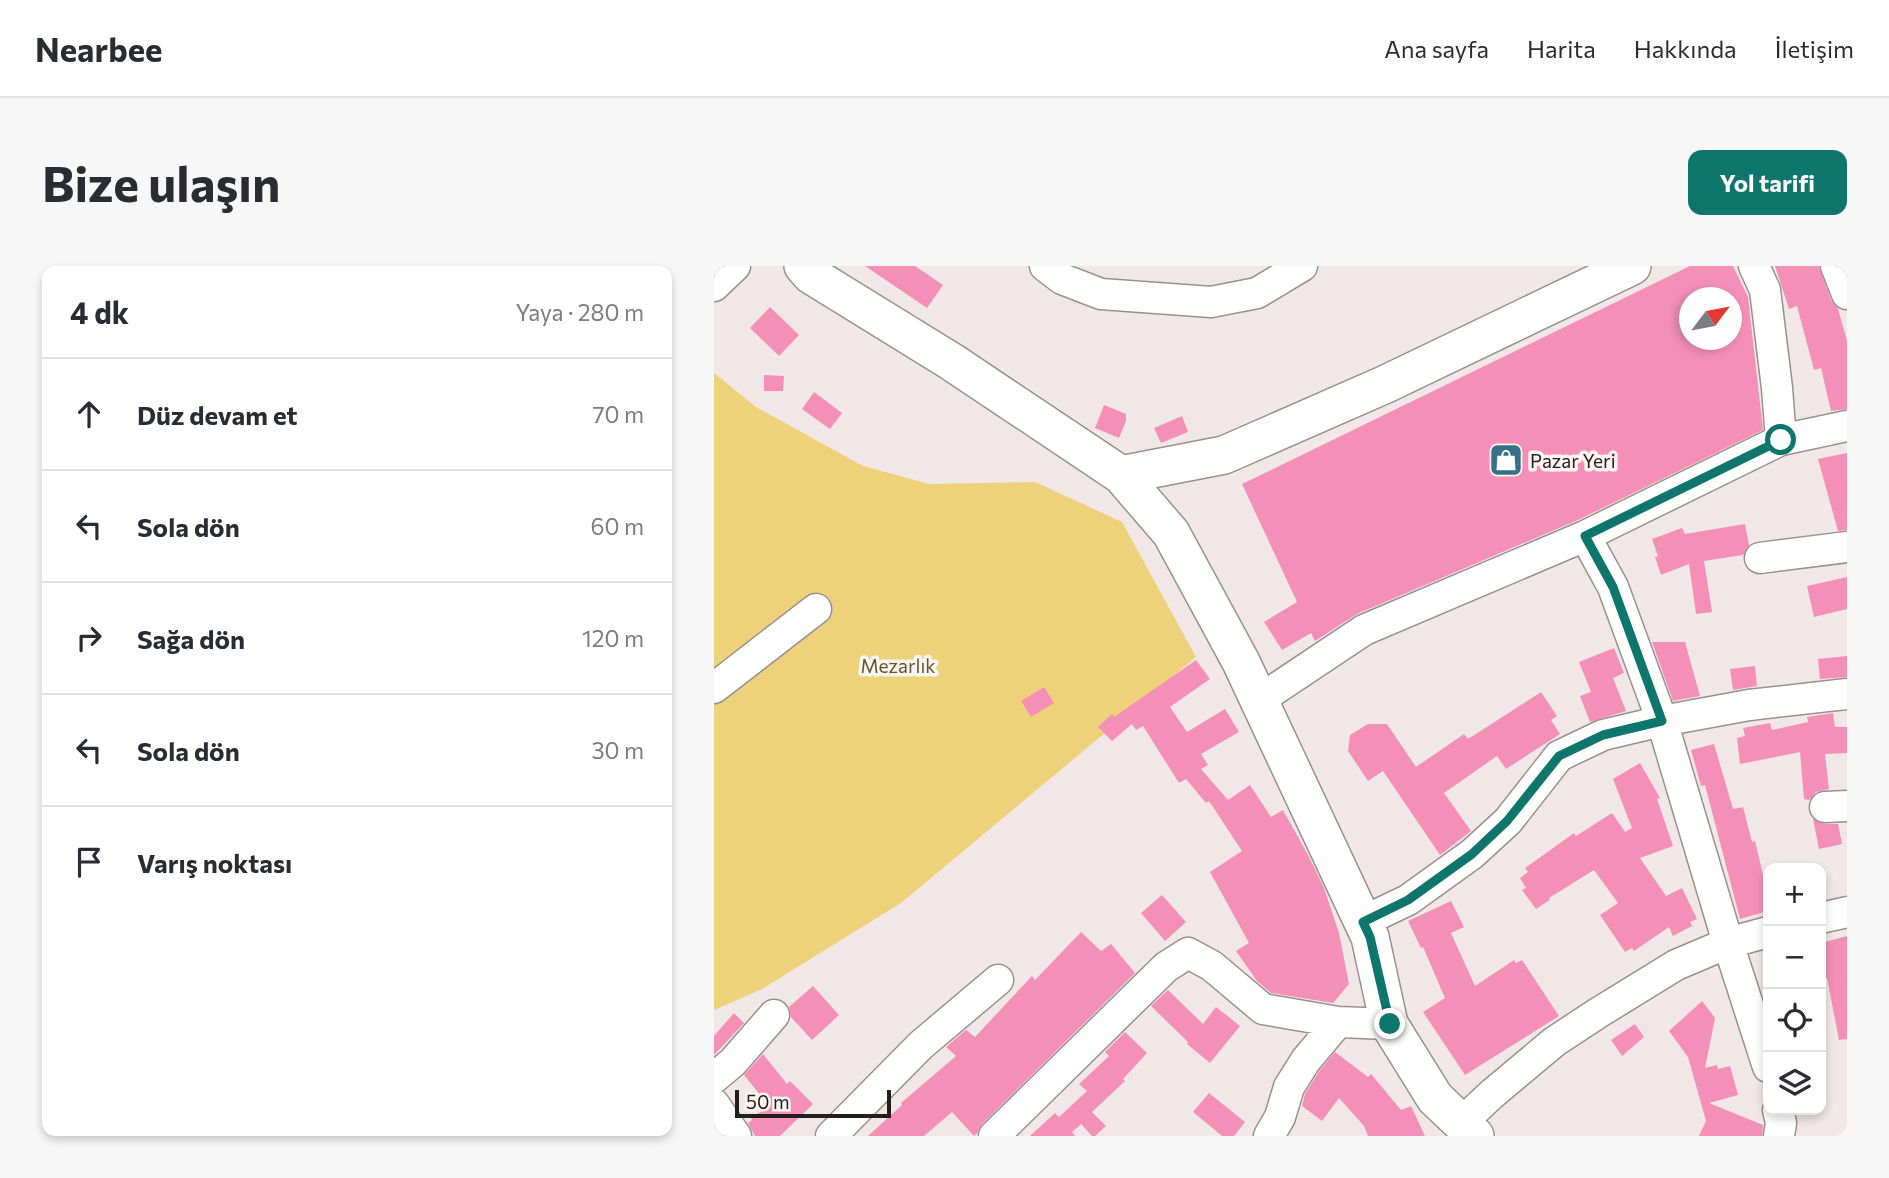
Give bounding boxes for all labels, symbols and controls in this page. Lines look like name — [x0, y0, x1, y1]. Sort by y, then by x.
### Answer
text: Nearbee — [35, 28, 162, 69]
text: Ana sayfa — [1384, 34, 1489, 63]
text: Harita — [1527, 34, 1596, 63]
text: Hakkında — [1634, 34, 1737, 63]
text: İletişim — [1775, 34, 1854, 63]
button: Yol tarifi — [1688, 150, 1847, 215]
text: Bize ulaşın — [42, 152, 280, 212]
north arrow — [1679, 287, 1742, 350]
text: 4 dk — [70, 293, 129, 330]
text: Yaya · 280 m — [515, 298, 644, 326]
icon: ahead — [70, 395, 108, 433]
text: Düz devam et — [137, 399, 298, 430]
text: 70 m — [592, 400, 644, 428]
route start — [1765, 424, 1796, 455]
shop icon: Pazar Yeri — [1487, 441, 1525, 479]
place label: Pazar Yeri — [1530, 449, 1616, 472]
icon: left — [70, 507, 108, 545]
text: Sola dön — [137, 511, 240, 542]
text: 60 m — [591, 512, 644, 540]
icon: right — [70, 619, 108, 657]
text: Sağa dön — [137, 623, 245, 654]
text: 120 m — [582, 624, 644, 652]
park label: Mezarlık — [860, 654, 936, 677]
icon: left — [70, 731, 108, 769]
text: Sola dön — [137, 735, 240, 766]
text: 30 m — [591, 736, 644, 764]
icon: arrive — [70, 843, 108, 881]
text: Varış noktası — [137, 847, 292, 878]
map controls — [1763, 863, 1826, 1115]
button: + — [1763, 863, 1826, 926]
button: − — [1763, 926, 1826, 989]
button: locate — [1763, 989, 1826, 1052]
route end — [1374, 1008, 1405, 1039]
button: layers — [1763, 1052, 1826, 1115]
scale bar — [735, 1087, 891, 1119]
text: 50 m — [746, 1090, 790, 1113]

